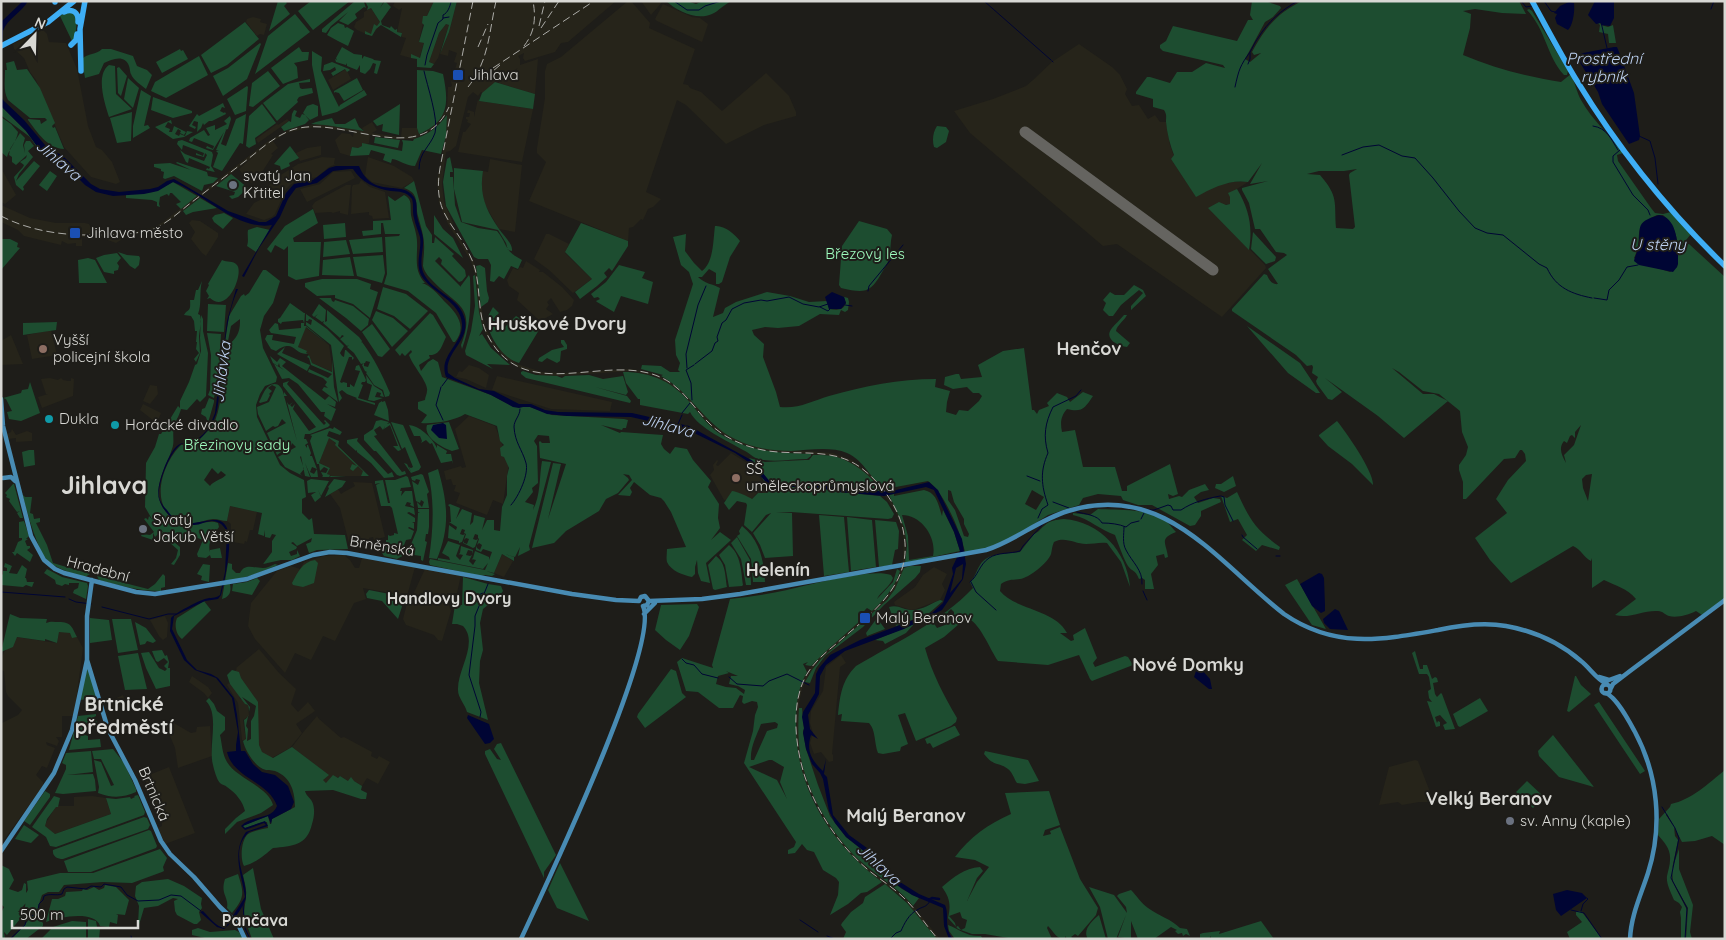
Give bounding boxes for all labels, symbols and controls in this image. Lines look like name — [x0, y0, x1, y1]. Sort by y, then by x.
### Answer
north arrow — [10, 10, 60, 60]
text: N — [32, 13, 48, 33]
water label: Prostřední rybník — [1566, 48, 1645, 86]
place label: Jihlava — [469, 65, 519, 84]
marker: Jihlava — [451, 68, 465, 82]
water label: Jihlava — [32, 135, 87, 186]
place label: svatý Jan Křtitel — [243, 166, 311, 202]
marker: svatý Jan Křtitel — [227, 179, 239, 191]
place label: Jihlava město — [86, 223, 183, 242]
marker: Jihlava město — [68, 226, 82, 240]
water label: U stěny — [1630, 234, 1687, 254]
park label: Březový les — [825, 244, 905, 263]
district label: Hruškové Dvory — [487, 312, 627, 335]
place label: Vyšší policejní škola — [53, 330, 150, 366]
district label: Henčov — [1057, 337, 1121, 360]
water label: Jihlávka — [207, 339, 235, 404]
marker: Vyšší policejní škola — [37, 343, 49, 355]
water label: Jihlava — [640, 408, 697, 442]
place label: Dukla — [59, 409, 99, 428]
marker: Dukla — [43, 413, 55, 425]
place label: Horácké divadlo — [125, 415, 238, 434]
marker: Horácké divadlo — [109, 419, 121, 431]
park label: Březinovy sady — [184, 435, 290, 454]
place label: SŠ uměleckoprůmyslová — [746, 459, 895, 495]
district label: Jihlava — [61, 469, 147, 500]
marker: SŠ uměleckoprůmyslová — [730, 472, 742, 484]
place label: Svatý Jakub Větší — [153, 510, 235, 546]
marker: Svatý Jakub Větší — [137, 523, 149, 535]
street label: Brněnská — [348, 531, 416, 560]
street label: Hradební — [65, 551, 132, 586]
district label: Helenín — [746, 558, 810, 581]
district label: Handlovy Dvory — [387, 588, 511, 608]
place label: Malý Beranov — [876, 608, 972, 627]
marker: Malý Beranov — [858, 611, 872, 625]
district label: Nové Domky — [1132, 653, 1244, 676]
district label: Brtnické předměstí — [75, 691, 174, 739]
street label: Brtnická — [135, 764, 174, 824]
district label: Velký Beranov — [1426, 787, 1552, 810]
district label: Malý Beranov — [846, 804, 966, 827]
place label: sv. Anny (kaple) — [1520, 811, 1631, 830]
marker: sv. Anny (kaple) — [1504, 815, 1516, 827]
water label: Jihlava — [853, 839, 906, 890]
scale bar — [12, 898, 139, 930]
text: 500 m — [20, 905, 64, 924]
district label: Pančava — [222, 910, 288, 930]

